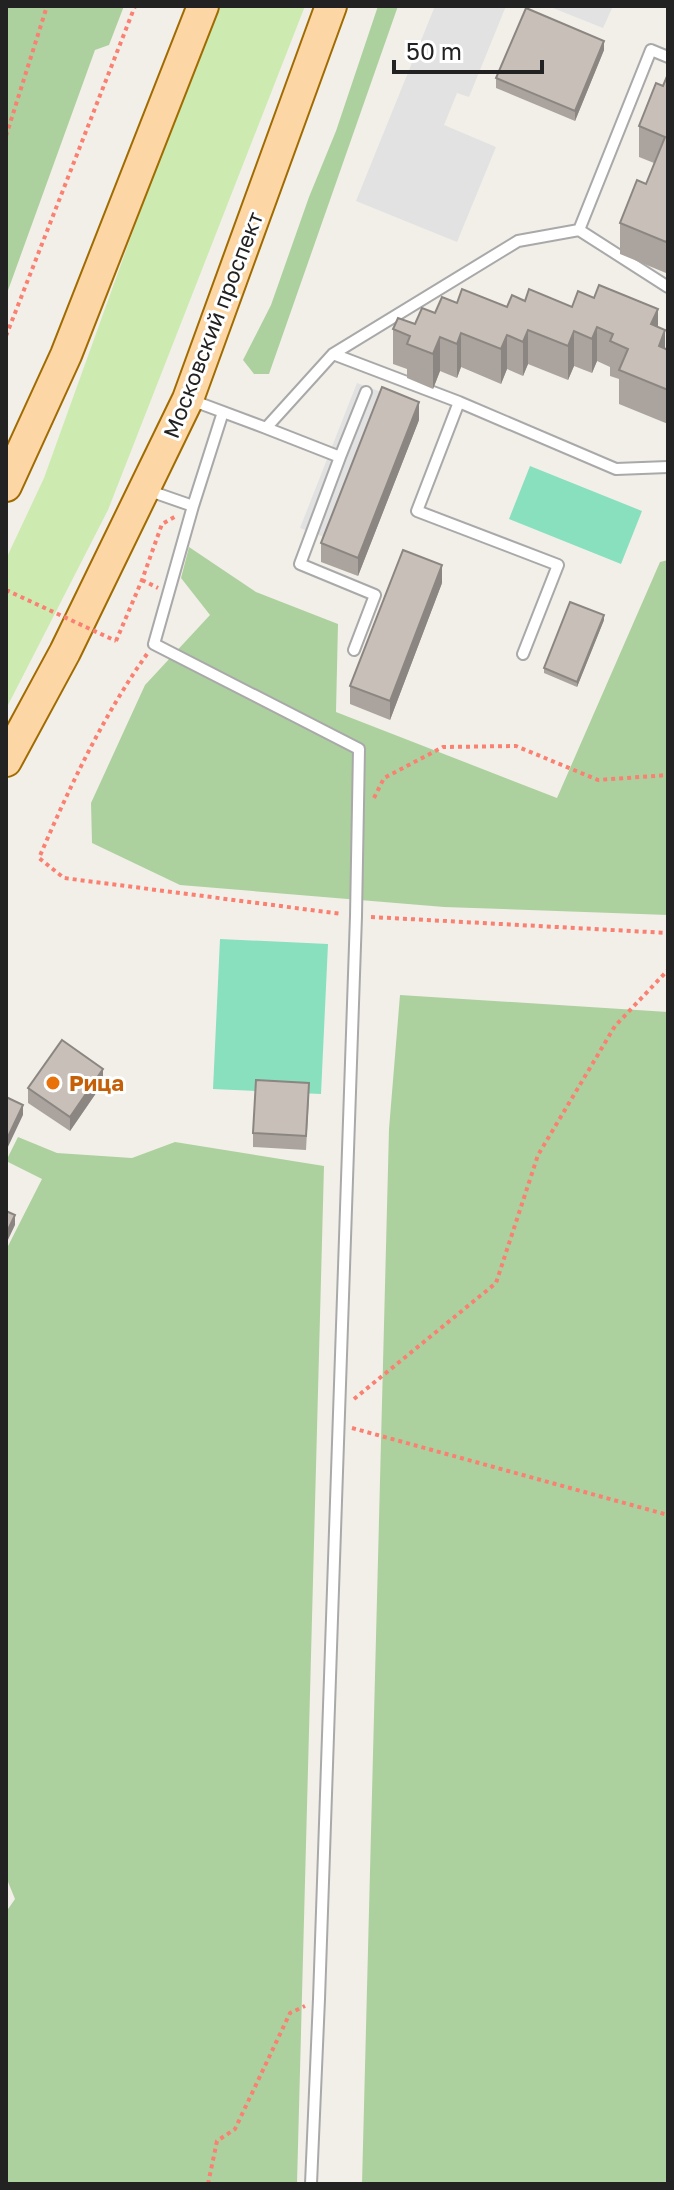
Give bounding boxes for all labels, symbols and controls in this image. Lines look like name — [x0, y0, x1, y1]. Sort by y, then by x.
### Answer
scale bar — [394, 24, 542, 74]
text: 50 m — [406, 36, 462, 65]
street label: Московский проспект — [157, 208, 268, 442]
place label: Рица — [69, 1069, 124, 1096]
marker: Рица — [44, 1074, 62, 1092]

